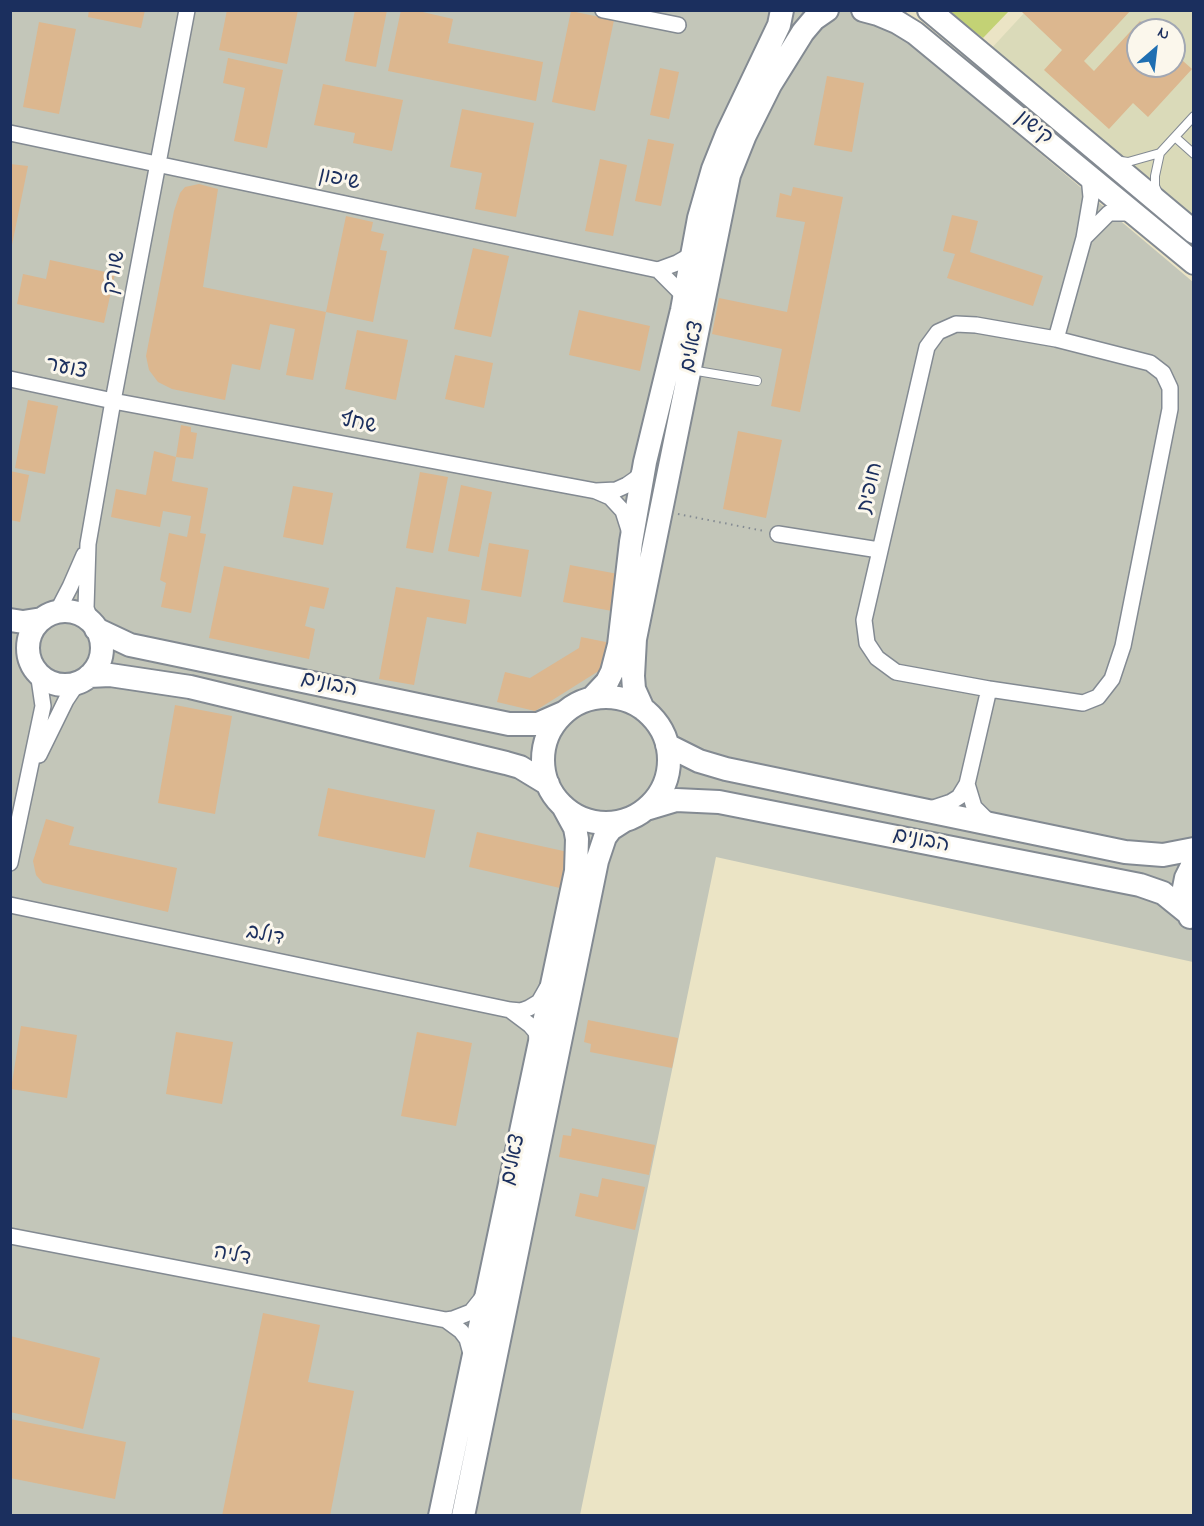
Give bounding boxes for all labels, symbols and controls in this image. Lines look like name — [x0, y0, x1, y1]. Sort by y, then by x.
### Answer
north arrow — [1126, 18, 1186, 78]
text: N — [1153, 21, 1174, 47]
street label: קישון — [1009, 106, 1057, 152]
street label: שיפון — [316, 164, 362, 198]
street label: שורק — [99, 249, 133, 297]
street label: צאלים — [677, 319, 711, 375]
street label: צוער — [43, 353, 89, 387]
street label: שחף — [337, 409, 379, 441]
street label: חופית — [854, 460, 890, 516]
street label: הבונים — [298, 668, 360, 704]
street label: הבונים — [891, 824, 951, 860]
street label: דולב — [244, 921, 286, 953]
street label: צאלים — [497, 1132, 533, 1188]
street label: דליה — [211, 1241, 253, 1273]

